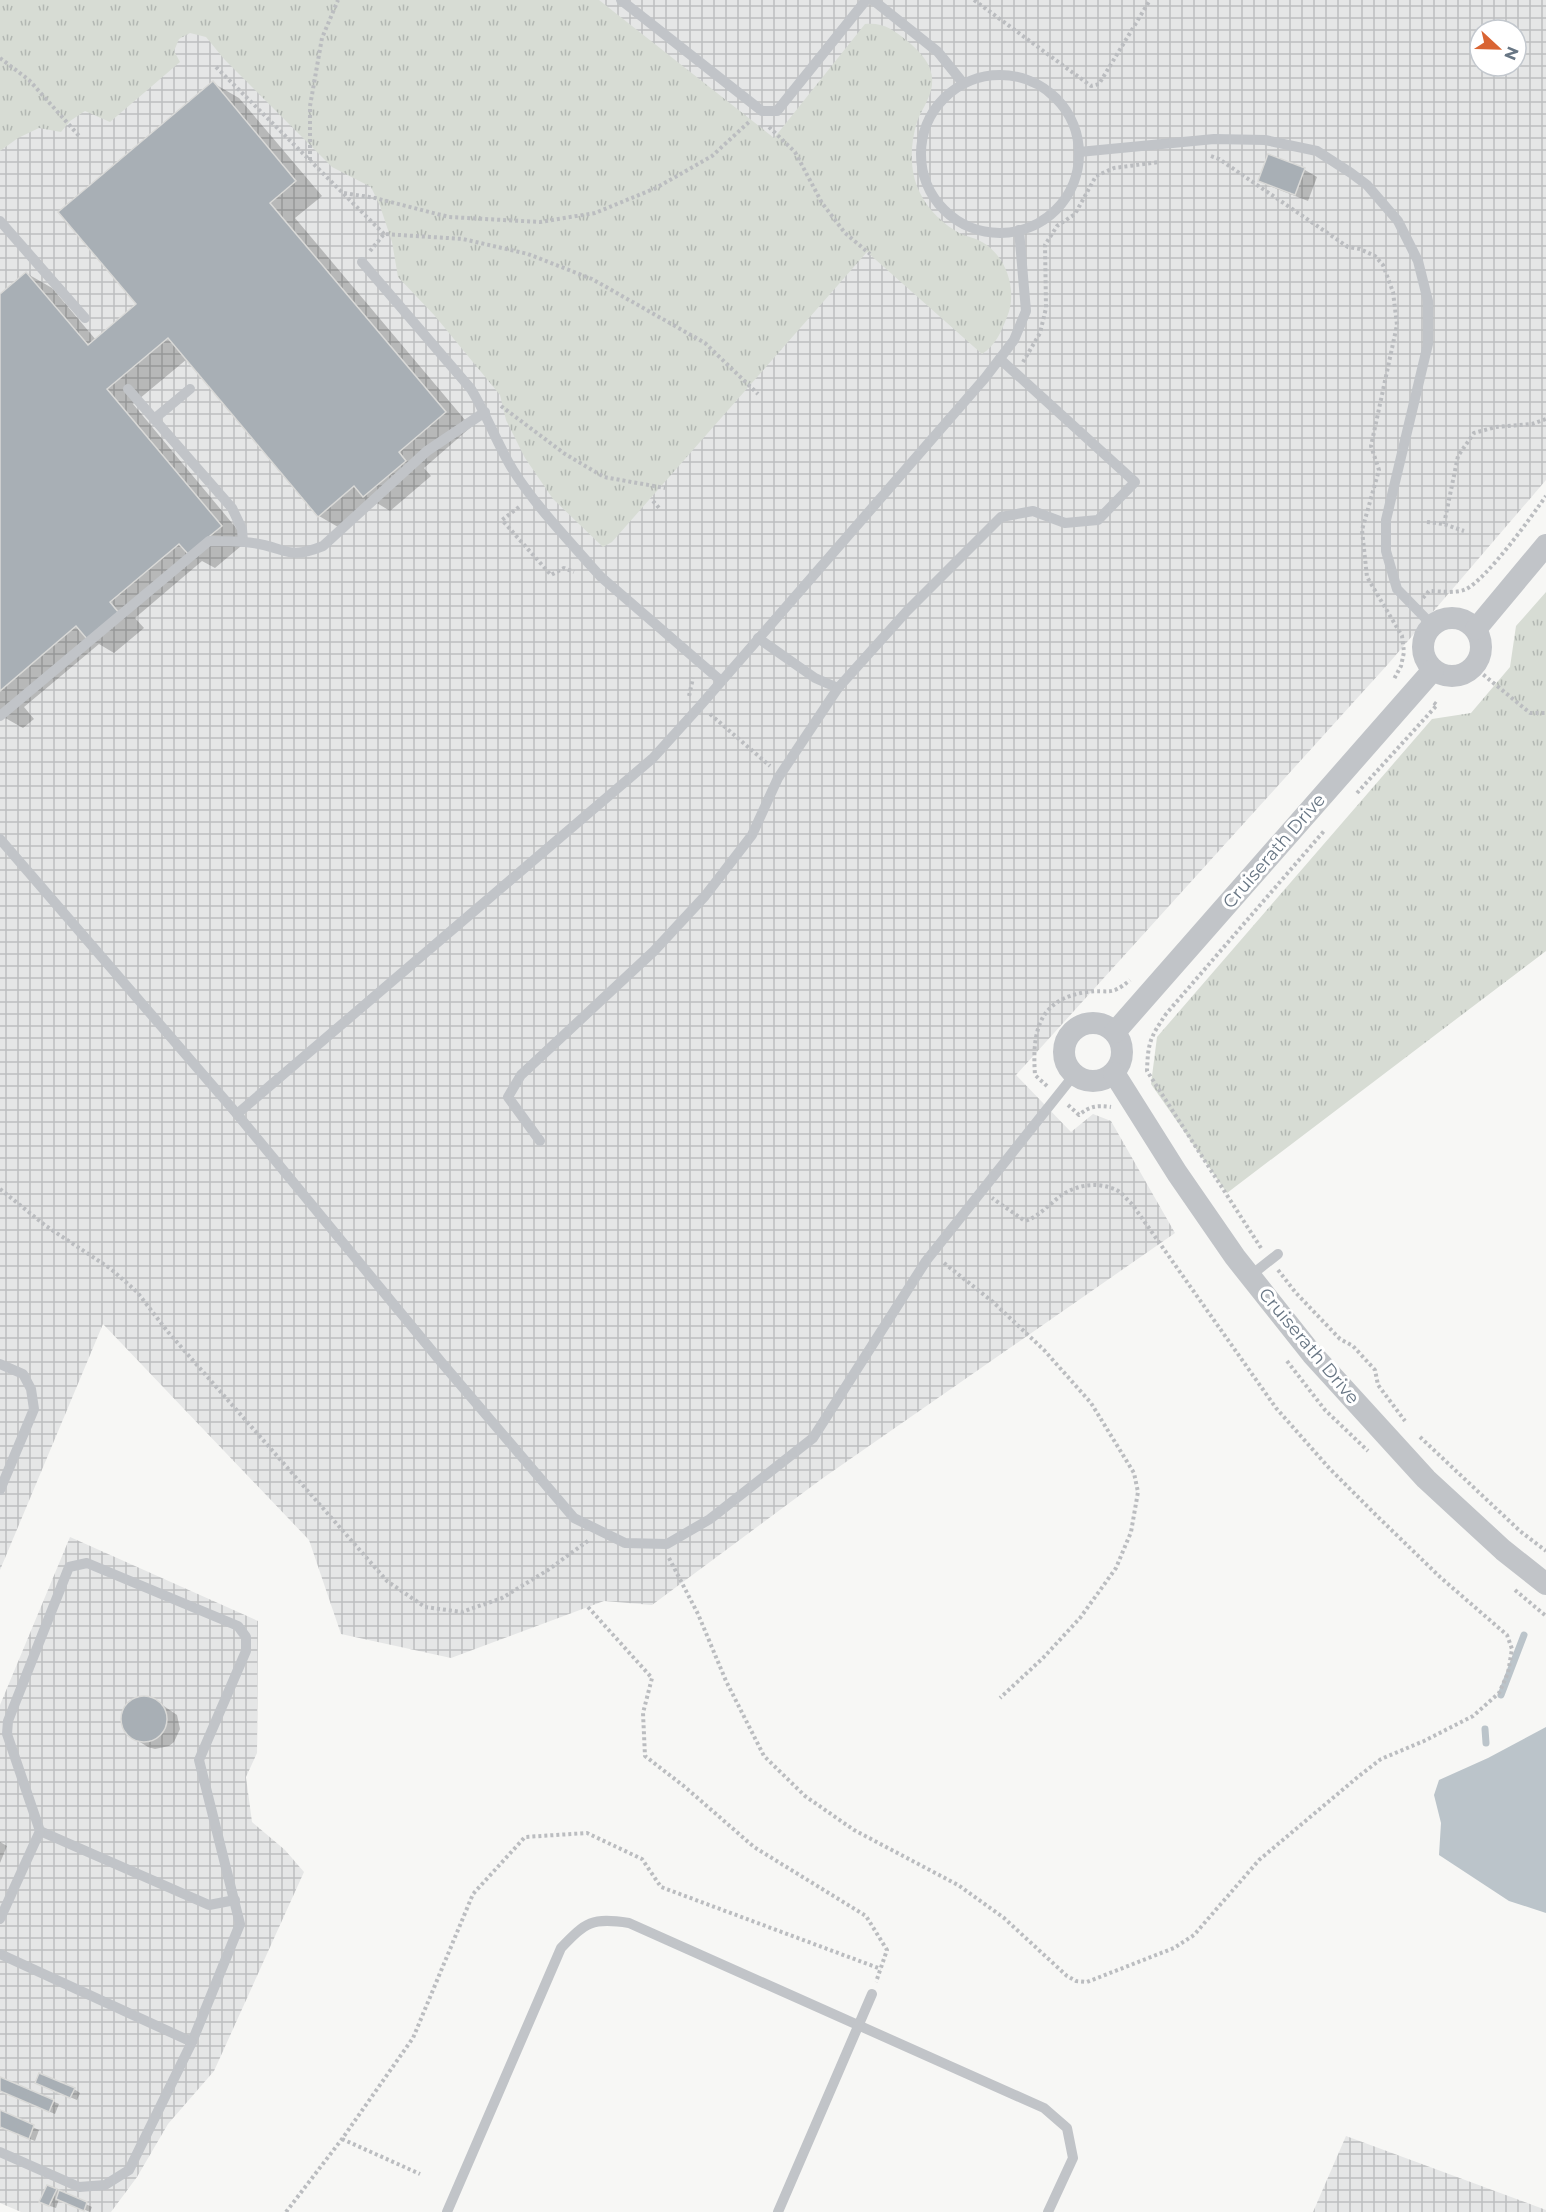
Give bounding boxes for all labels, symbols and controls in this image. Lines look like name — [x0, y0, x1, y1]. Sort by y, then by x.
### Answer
north arrow — [1468, 18, 1528, 78]
text: N — [1500, 44, 1523, 63]
street label: Cruiserath Drive — [1218, 789, 1330, 913]
street label: Cruiserath Drive — [1254, 1283, 1364, 1409]

